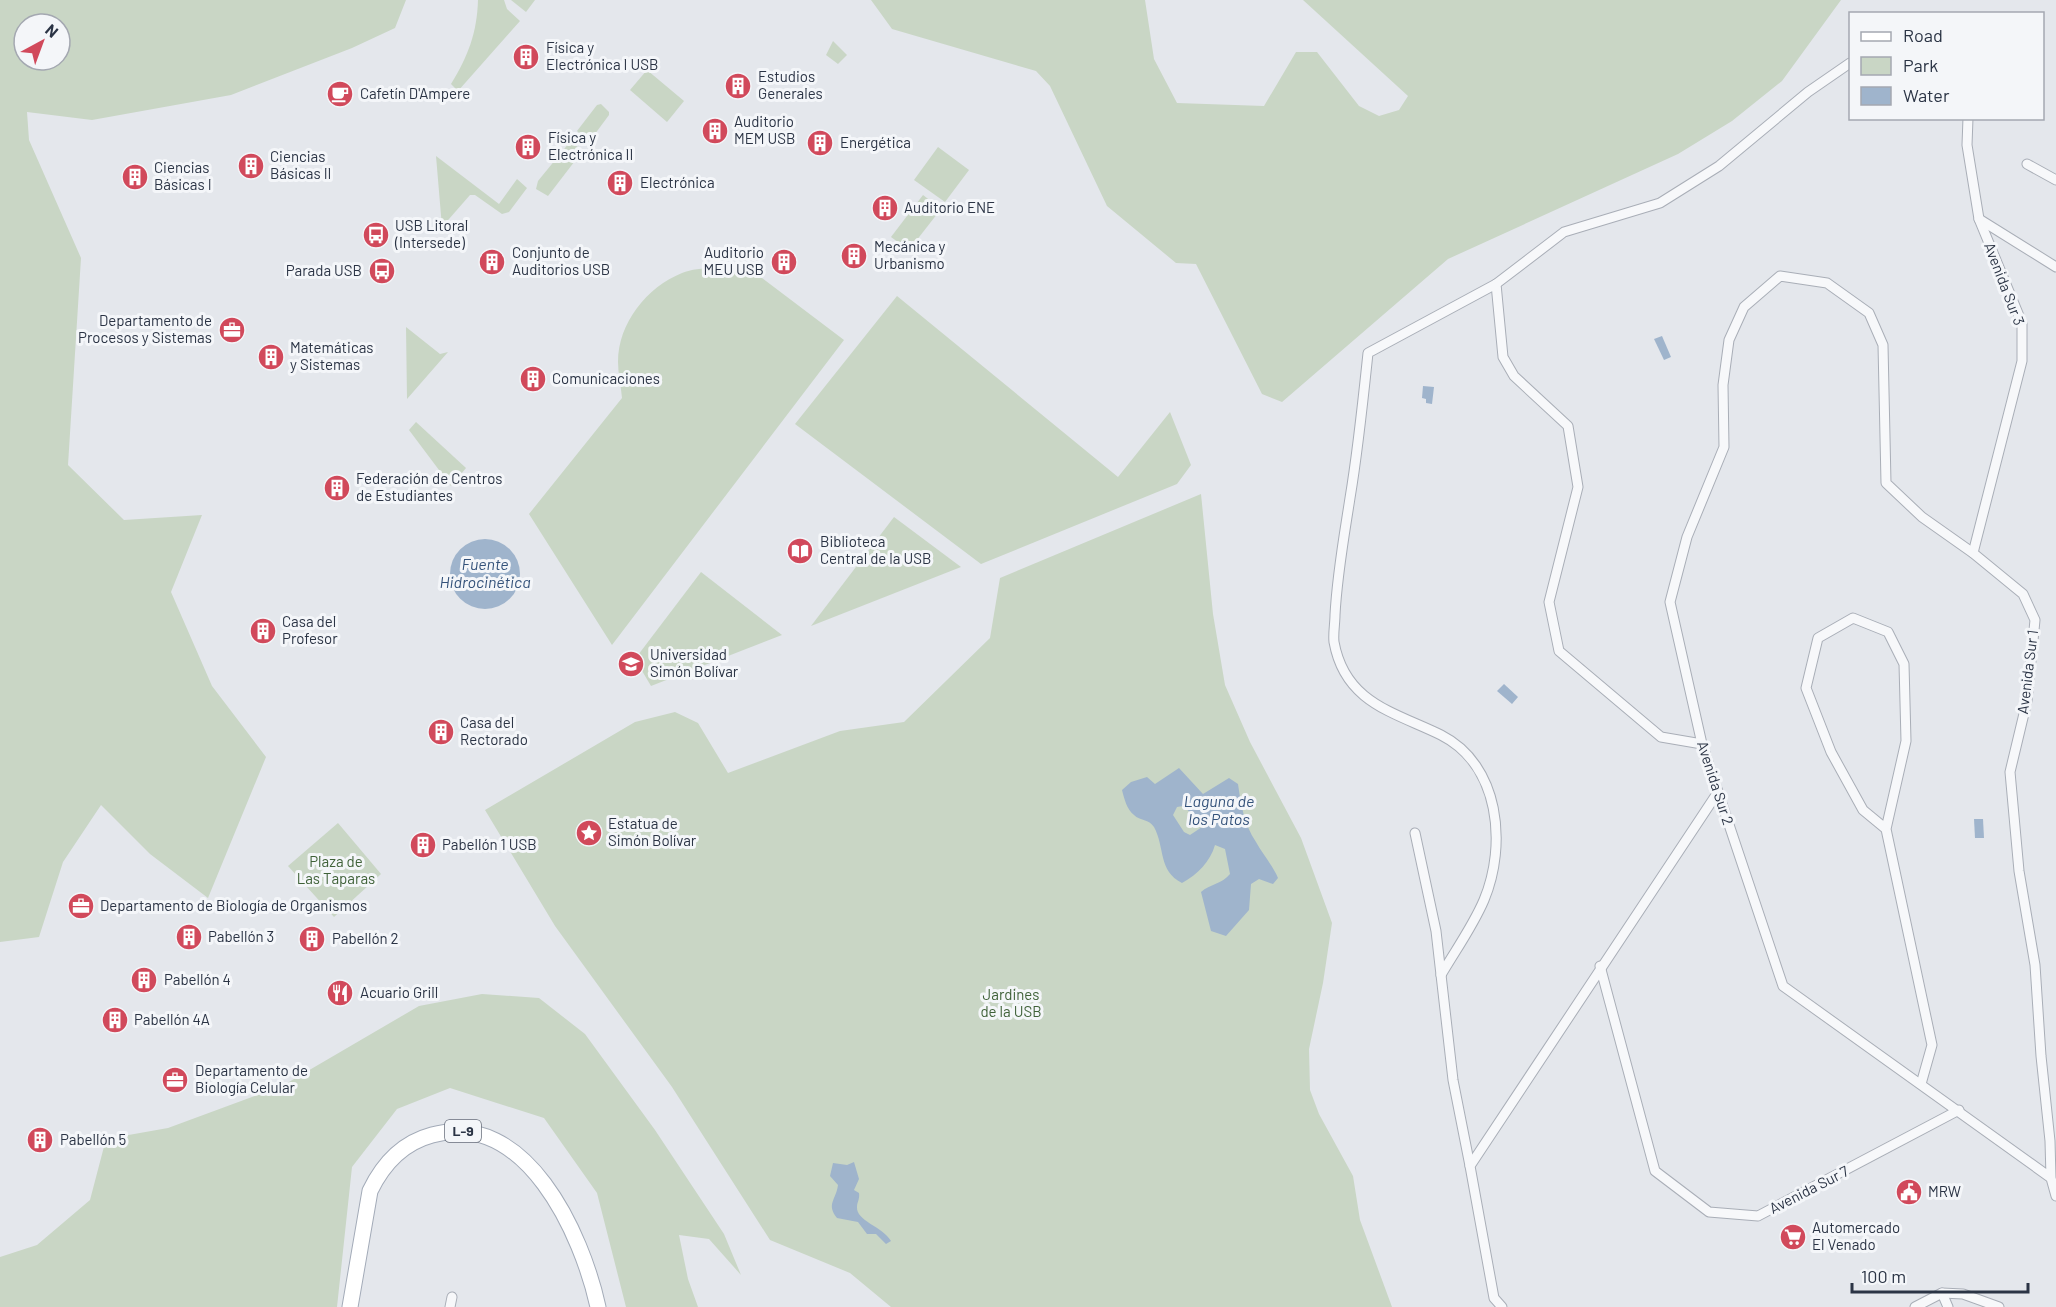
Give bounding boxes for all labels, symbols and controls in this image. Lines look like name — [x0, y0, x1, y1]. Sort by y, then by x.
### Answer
north arrow — [12, 12, 72, 72]
legend — [1849, 12, 2044, 120]
text: N — [42, 20, 62, 41]
text: Road — [1903, 24, 1943, 46]
place label: Física y Electrónica I USB — [546, 38, 658, 73]
building icon: Física y Electrónica I USB — [511, 42, 541, 72]
text: Park — [1903, 54, 1938, 76]
place label: Estudios Generales — [758, 67, 823, 102]
building icon: Estudios Generales — [723, 71, 753, 101]
cafe icon: Cafetín D'Ampere — [325, 79, 355, 109]
place label: Cafetín D'Ampere — [360, 84, 470, 102]
text: Water — [1903, 84, 1950, 106]
place label: Auditorio MEM USB — [734, 112, 795, 147]
building icon: Auditorio MEM USB — [700, 116, 730, 146]
place label: Física y Electrónica II — [548, 128, 633, 163]
building icon: Energética — [805, 128, 835, 158]
building icon: Física y Electrónica II — [513, 132, 543, 162]
place label: Energética — [840, 133, 911, 151]
place label: Ciencias Básicas II — [270, 147, 331, 182]
building icon: Ciencias Básicas II — [236, 151, 266, 181]
place label: Ciencias Básicas I — [154, 158, 212, 193]
building icon: Ciencias Básicas I — [120, 162, 150, 192]
building icon: Electrónica — [605, 168, 635, 198]
place label: Electrónica — [640, 173, 715, 191]
building icon: Auditorio ENE — [870, 193, 900, 223]
place label: Auditorio ENE — [904, 198, 995, 216]
place label: USB Litoral (Intersede) — [394, 216, 468, 251]
bus stop icon: USB Litoral (Intersede) — [361, 220, 391, 250]
place label: Mecánica y Urbanismo — [874, 237, 946, 272]
street label: Avenida Sur 3 — [1981, 240, 2029, 328]
building icon: Mecánica y Urbanismo — [839, 241, 869, 271]
place label: Conjunto de Auditorios USB — [512, 243, 610, 278]
place label: Auditorio MEU USB — [704, 243, 764, 278]
building icon: Conjunto de Auditorios USB — [477, 247, 507, 277]
building icon: Auditorio MEU USB — [769, 247, 799, 277]
bus stop icon: Parada USB — [367, 256, 397, 286]
place label: Parada USB — [286, 261, 362, 279]
place label: Departamento de Procesos y Sistemas — [78, 311, 212, 346]
office icon: Departamento de Procesos y Sistemas — [217, 315, 247, 345]
place label: Matemáticas y Sistemas — [290, 338, 374, 373]
building icon: Matemáticas y Sistemas — [256, 342, 286, 372]
building icon: Comunicaciones — [518, 364, 548, 394]
place label: Comunicaciones — [552, 369, 660, 387]
place label: Federación de Centros de Estudiantes — [356, 469, 503, 504]
building icon: Federación de Centros de Estudiantes — [322, 473, 352, 503]
place label: Biblioteca Central de la USB — [820, 532, 931, 567]
library icon: Biblioteca Central de la USB — [785, 536, 815, 566]
water label: Fuente Hidrocinética — [439, 554, 531, 591]
place label: Casa del Profesor — [282, 612, 338, 647]
building icon: Casa del Profesor — [248, 616, 278, 646]
street label: Avenida Sur 1 — [2013, 629, 2041, 715]
place label: Universidad Simón Bolívar — [650, 645, 739, 680]
school or university icon: Universidad Simón Bolívar — [616, 649, 646, 679]
place label: Casa del Rectorado — [460, 713, 528, 748]
building icon: Casa del Rectorado — [426, 717, 456, 747]
street label: Avenida Sur 2 — [1694, 738, 1738, 827]
water label: Laguna de los Patos — [1184, 791, 1254, 828]
place label: Estatua de Simón Bolívar — [608, 814, 697, 849]
place icon: Estatua de Simón Bolívar — [574, 818, 604, 848]
building icon: Pabellón 1 USB — [408, 830, 438, 860]
place label: Pabellón 1 USB — [442, 835, 537, 853]
park label: Plaza de Las Taparas — [297, 852, 375, 887]
office icon: Departamento de Biología de Organismos — [66, 891, 96, 921]
place label: Departamento de Biología de Organismos — [100, 896, 367, 914]
building icon: Pabellón 3 — [174, 922, 204, 952]
building icon: Pabellón 2 — [297, 924, 327, 954]
place label: Pabellón 3 — [208, 927, 274, 945]
place label: Pabellón 2 — [332, 929, 399, 947]
building icon: Pabellón 4 — [129, 965, 159, 995]
place label: Pabellón 4 — [164, 970, 231, 988]
restaurant icon: Acuario Grill — [325, 978, 355, 1008]
place label: Acuario Grill — [360, 983, 438, 1001]
park label: Jardines de la USB — [980, 985, 1042, 1020]
building icon: Pabellón 4A — [100, 1005, 130, 1035]
place label: Pabellón 4A — [134, 1010, 210, 1028]
place label: Departamento de Biología Celular — [195, 1061, 308, 1096]
office icon: Departamento de Biología Celular — [160, 1065, 190, 1095]
road number: L-9 — [445, 1120, 481, 1142]
building icon: Pabellón 5 — [25, 1125, 55, 1155]
place label: Pabellón 5 — [60, 1130, 126, 1148]
street label: Avenida Sur 7 — [1766, 1161, 1851, 1217]
public building icon: MRW — [1894, 1177, 1924, 1207]
place label: MRW — [1928, 1182, 1961, 1200]
place label: Automercado El Venado — [1812, 1218, 1900, 1253]
supermarket icon: Automercado El Venado — [1778, 1222, 1808, 1252]
scale bar — [1852, 1256, 2028, 1294]
text: 100 m — [1861, 1265, 1906, 1287]

